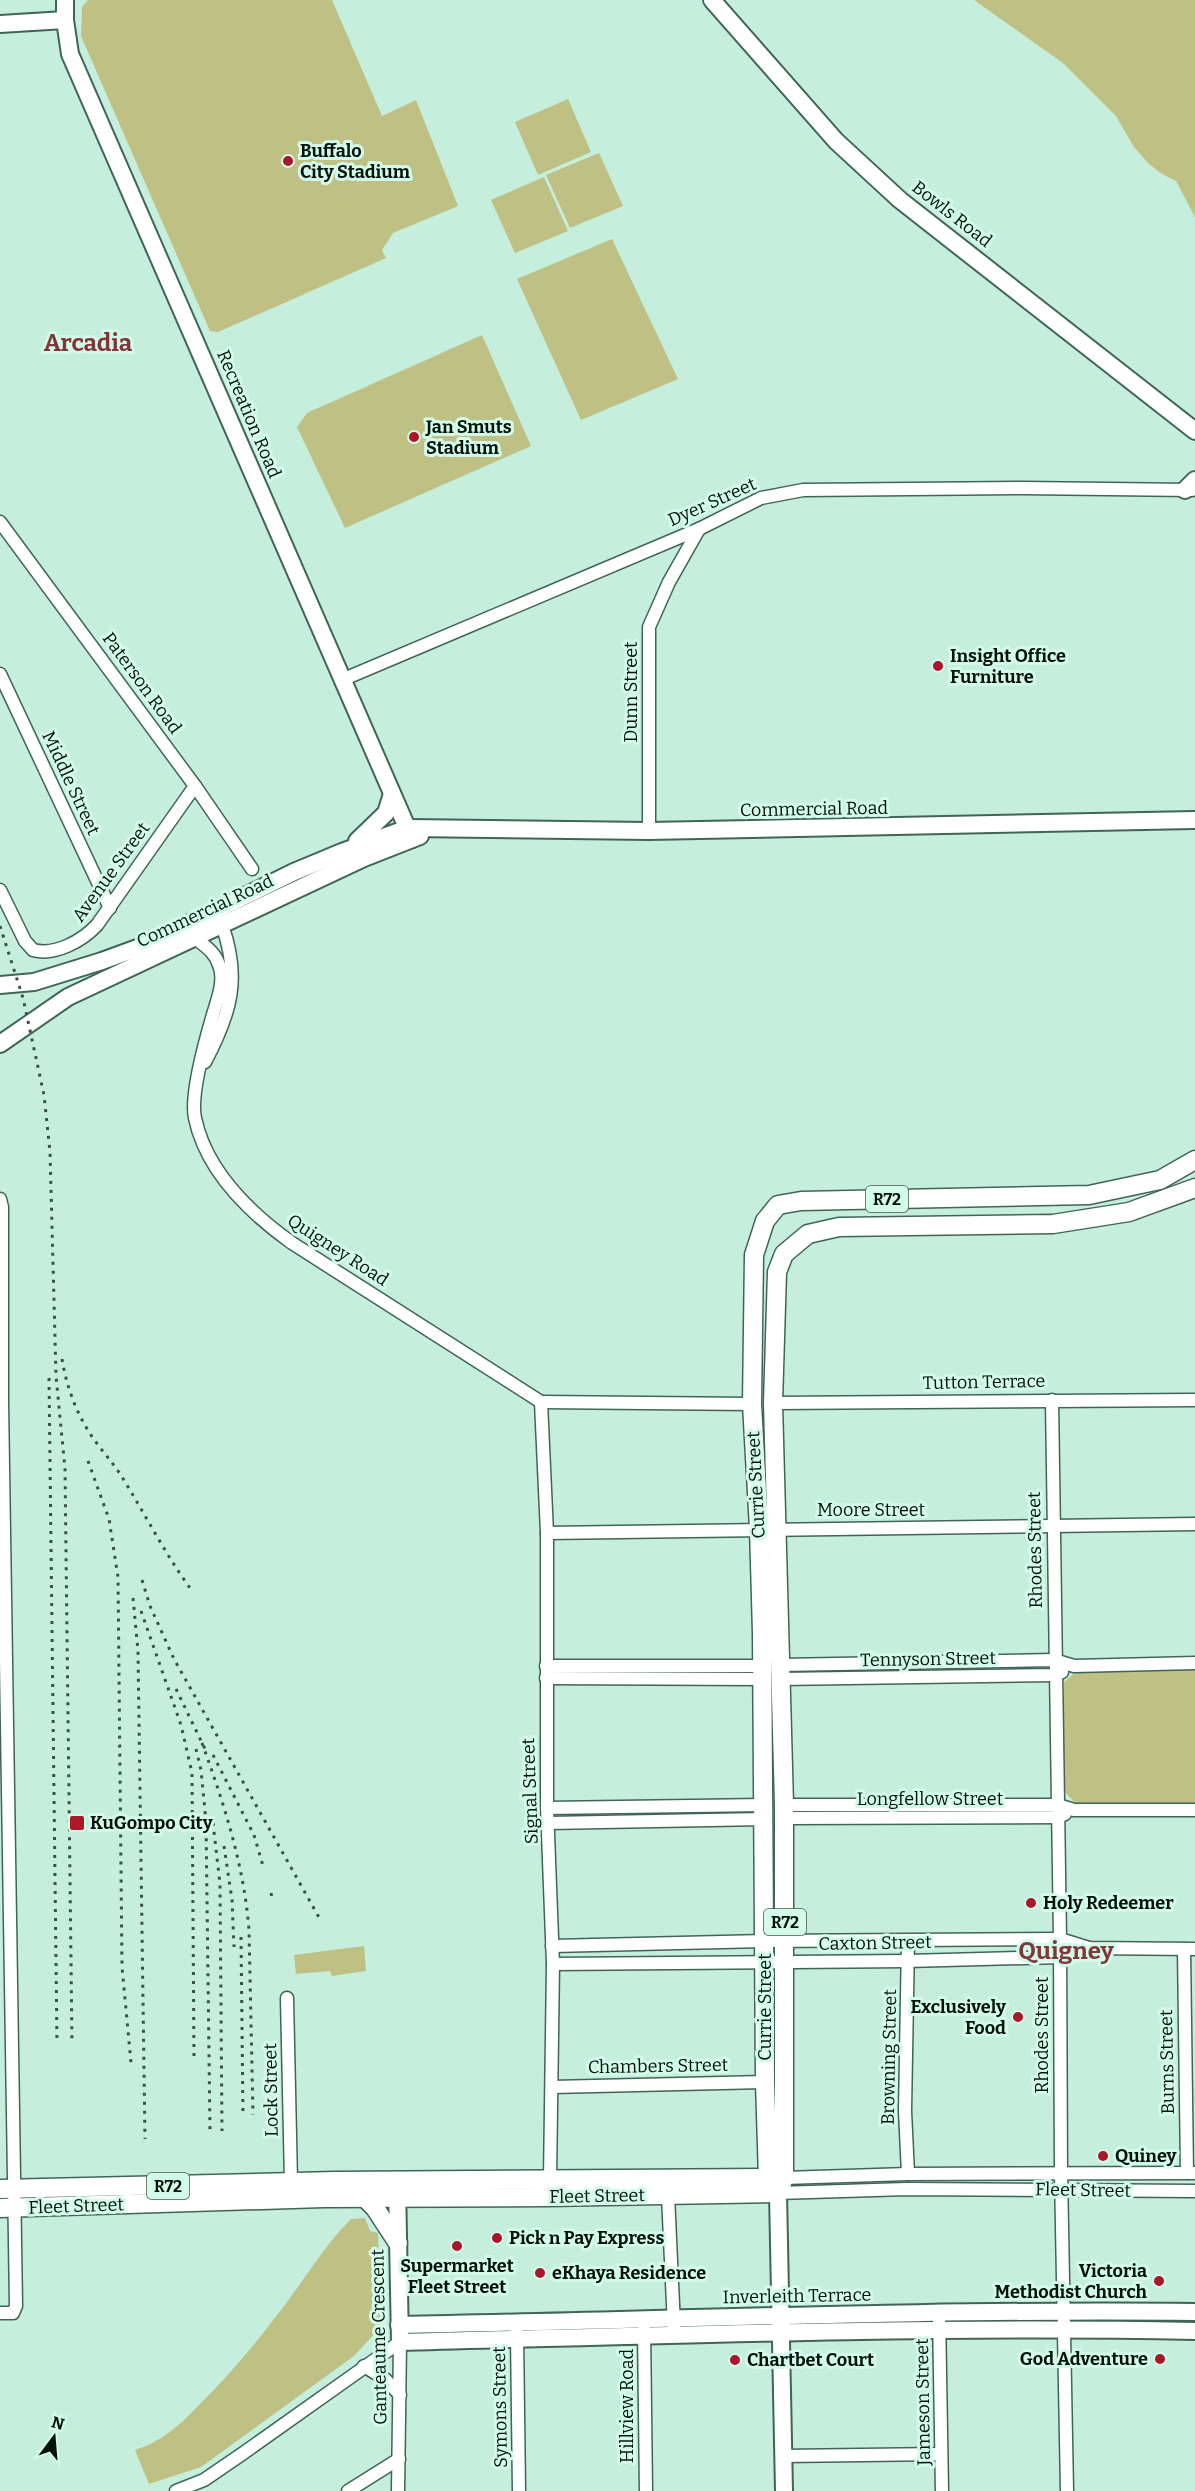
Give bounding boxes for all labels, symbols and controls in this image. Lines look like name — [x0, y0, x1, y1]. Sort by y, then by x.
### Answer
place label: Buffalo City Stadium — [300, 140, 410, 183]
marker: Buffalo City Stadium — [281, 154, 295, 168]
street label: Bowls Road — [908, 176, 997, 252]
district label: Arcadia — [44, 329, 133, 357]
street label: Recreation Road — [212, 347, 286, 482]
place label: Jan Smuts Stadium — [425, 416, 512, 459]
marker: Jan Smuts Stadium — [407, 430, 421, 444]
street label: Dyer Street — [665, 473, 760, 531]
street label: Paterson Road — [98, 628, 186, 738]
street label: Dunn Street — [620, 641, 642, 743]
place label: Insight Office Furniture — [950, 645, 1066, 688]
marker: Insight Office Furniture — [931, 659, 945, 673]
street label: Middle Street — [37, 728, 105, 839]
street label: Commercial Road — [740, 797, 889, 821]
street label: Avenue Street — [68, 818, 155, 926]
street label: Commercial Road — [133, 870, 277, 952]
road number: R72 — [866, 1186, 908, 1212]
street label: Quigney Road — [283, 1209, 393, 1291]
street label: Tutton Terrace — [922, 1370, 1046, 1394]
street label: Currie Street — [742, 1430, 770, 1539]
street label: Rhodes Street — [1023, 1491, 1047, 1609]
street label: Moore Street — [817, 1499, 926, 1521]
street label: Tennyson Street — [860, 1647, 996, 1671]
street label: Signal Street — [517, 1737, 543, 1844]
street label: Longfellow Street — [857, 1788, 1004, 1810]
place label: KuGompo City — [90, 1812, 214, 1834]
marker: KuGompo City — [68, 1814, 86, 1832]
place label: Holy Redeemer — [1043, 1892, 1174, 1914]
marker: Holy Redeemer — [1024, 1896, 1038, 1910]
road number: R72 — [764, 1909, 806, 1935]
street label: Caxton Street — [818, 1931, 932, 1955]
district label: Quigney — [1018, 1937, 1114, 1965]
street label: Currie Street — [754, 1953, 776, 2061]
street label: Rhodes Street — [1031, 1976, 1053, 2093]
street label: Browning Street — [877, 1988, 901, 2125]
place label: Exclusively Food — [911, 1996, 1007, 2039]
street label: Burns Street — [1155, 2009, 1179, 2114]
marker: Exclusively Food — [1011, 2010, 1025, 2024]
street label: Lock Street — [259, 2043, 283, 2137]
street label: Chambers Street — [588, 2054, 729, 2078]
place label: Quiney — [1115, 2145, 1177, 2167]
marker: Quiney — [1096, 2149, 1110, 2163]
road number: R72 — [147, 2173, 189, 2199]
street label: Fleet Street — [1035, 2178, 1132, 2202]
street label: Fleet Street — [549, 2184, 646, 2208]
street label: Fleet Street — [28, 2193, 125, 2219]
place label: Pick n Pay Express — [509, 2227, 664, 2249]
marker: Pick n Pay Express — [490, 2231, 504, 2245]
marker: Supermarket Fleet Street — [450, 2239, 464, 2253]
street label: Ganteaume Crescent — [366, 2248, 392, 2425]
place label: Supermarket Fleet Street — [400, 2255, 514, 2298]
place label: Victoria Methodist Church — [994, 2260, 1148, 2303]
place label: eKhaya Residence — [552, 2262, 706, 2284]
marker: eKhaya Residence — [533, 2266, 547, 2280]
marker: Victoria Methodist Church — [1152, 2274, 1166, 2288]
street label: Inverleith Terrace — [723, 2284, 871, 2308]
street label: Jameson Street — [911, 2338, 935, 2467]
street label: Symons Street — [488, 2346, 512, 2468]
place label: God Adventure — [1020, 2348, 1148, 2370]
street label: Hillview Road — [616, 2349, 638, 2463]
place label: Chartbet Court — [747, 2349, 874, 2371]
marker: God Adventure — [1153, 2352, 1167, 2366]
marker: Chartbet Court — [728, 2353, 742, 2367]
north arrow — [24, 2407, 84, 2467]
text: N — [49, 2412, 67, 2434]

